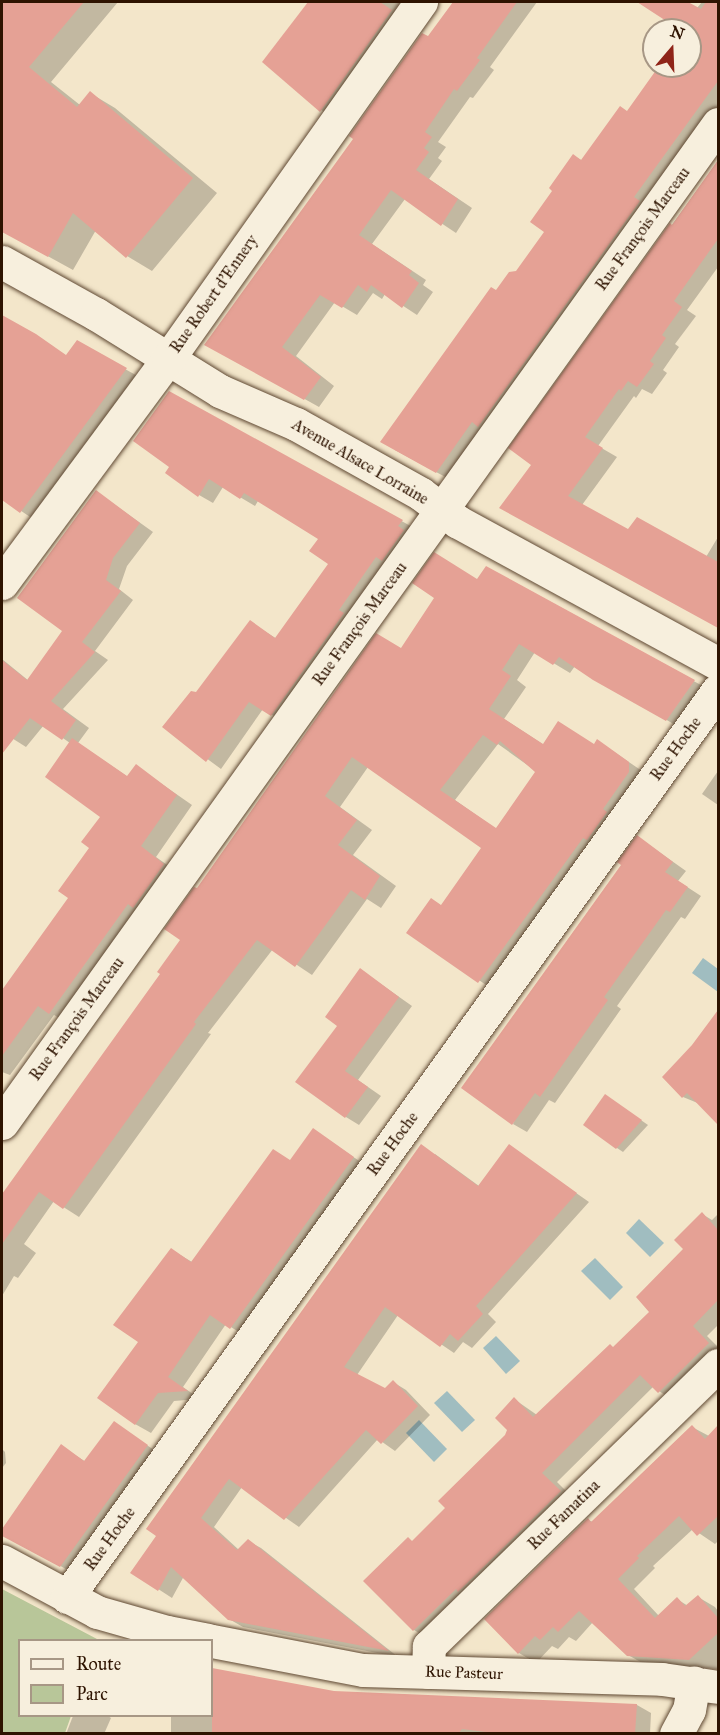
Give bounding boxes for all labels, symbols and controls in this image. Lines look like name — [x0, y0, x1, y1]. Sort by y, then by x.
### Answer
north arrow — [642, 18, 702, 78]
text: N — [668, 21, 687, 44]
street label: Rue François Marceau — [592, 164, 694, 294]
street label: Rue Robert d'Ennery — [166, 231, 262, 357]
street label: Avenue Alsace Lorraine — [288, 415, 432, 509]
street label: Rue François Marceau — [309, 559, 411, 689]
street label: Rue Hoche — [647, 713, 705, 785]
street label: Rue François Marceau — [26, 954, 128, 1084]
street label: Rue Hoche — [364, 1108, 422, 1180]
street label: Rue Famatina — [524, 1476, 604, 1554]
street label: Rue Hoche — [81, 1503, 139, 1575]
legend — [18, 1639, 213, 1717]
text: Route — [76, 1653, 121, 1675]
street label: Rue Pasteur — [425, 1662, 503, 1684]
text: Parc — [76, 1683, 108, 1705]

